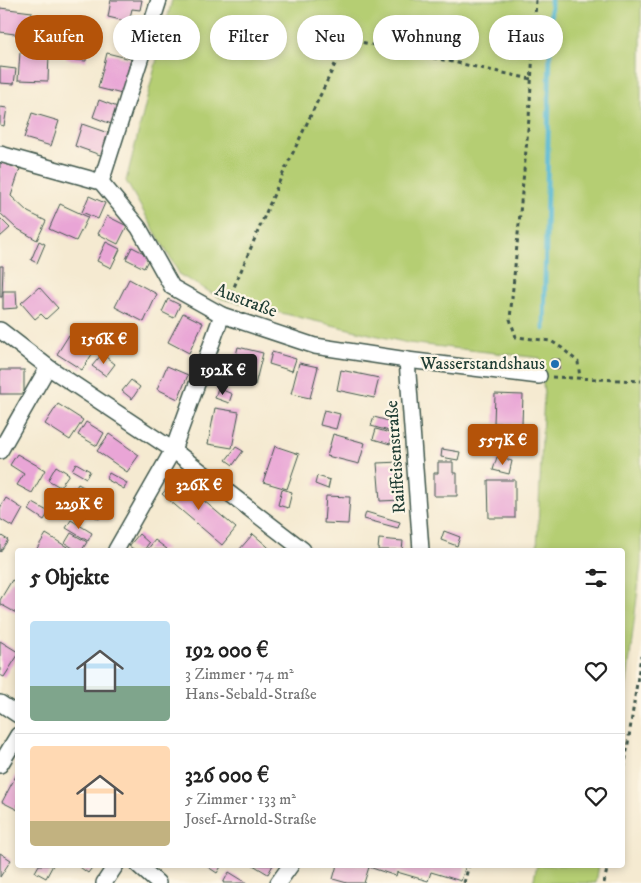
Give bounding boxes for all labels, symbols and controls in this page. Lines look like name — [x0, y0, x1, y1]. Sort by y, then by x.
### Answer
chip: Kaufen — [15, 15, 103, 60]
chip: Mieten — [113, 15, 200, 60]
chip: Filter — [210, 15, 287, 60]
chip: Neu — [297, 15, 363, 60]
chip: Wohnung — [373, 15, 479, 60]
chip: Haus — [489, 15, 563, 60]
street label: Austraße — [212, 279, 280, 323]
pin: 156K € — [63, 322, 145, 365]
text: 156K € — [81, 329, 127, 349]
place label: Wasserstandshaus — [419, 353, 545, 375]
pin: 192K € — [182, 354, 264, 396]
marker: Wasserstandshaus — [549, 358, 561, 370]
text: 192K € — [200, 360, 246, 380]
street label: Raiffeisenstraße — [381, 400, 411, 514]
pin: 557K € — [462, 424, 544, 466]
text: 557K € — [479, 430, 527, 450]
pin: 326K € — [158, 468, 240, 511]
text: 326K € — [176, 475, 222, 495]
pin: 229K € — [38, 488, 120, 530]
text: 229K € — [55, 494, 103, 514]
icon: filters — [582, 564, 610, 592]
text: 5 Objekte — [30, 565, 109, 591]
text: 192 000 € — [185, 638, 269, 664]
icon: home — [70, 641, 130, 701]
icon: heart — [582, 657, 610, 685]
text: 3 Zimmer · 74 m² — [185, 664, 294, 684]
text: Hans-Sebald-Straße — [185, 684, 317, 704]
text: 326 000 € — [185, 763, 269, 789]
icon: home — [70, 766, 130, 826]
icon: heart — [582, 782, 610, 810]
text: 5 Zimmer · 133 m² — [185, 789, 296, 809]
text: Josef-Arnold-Straße — [185, 809, 316, 829]

